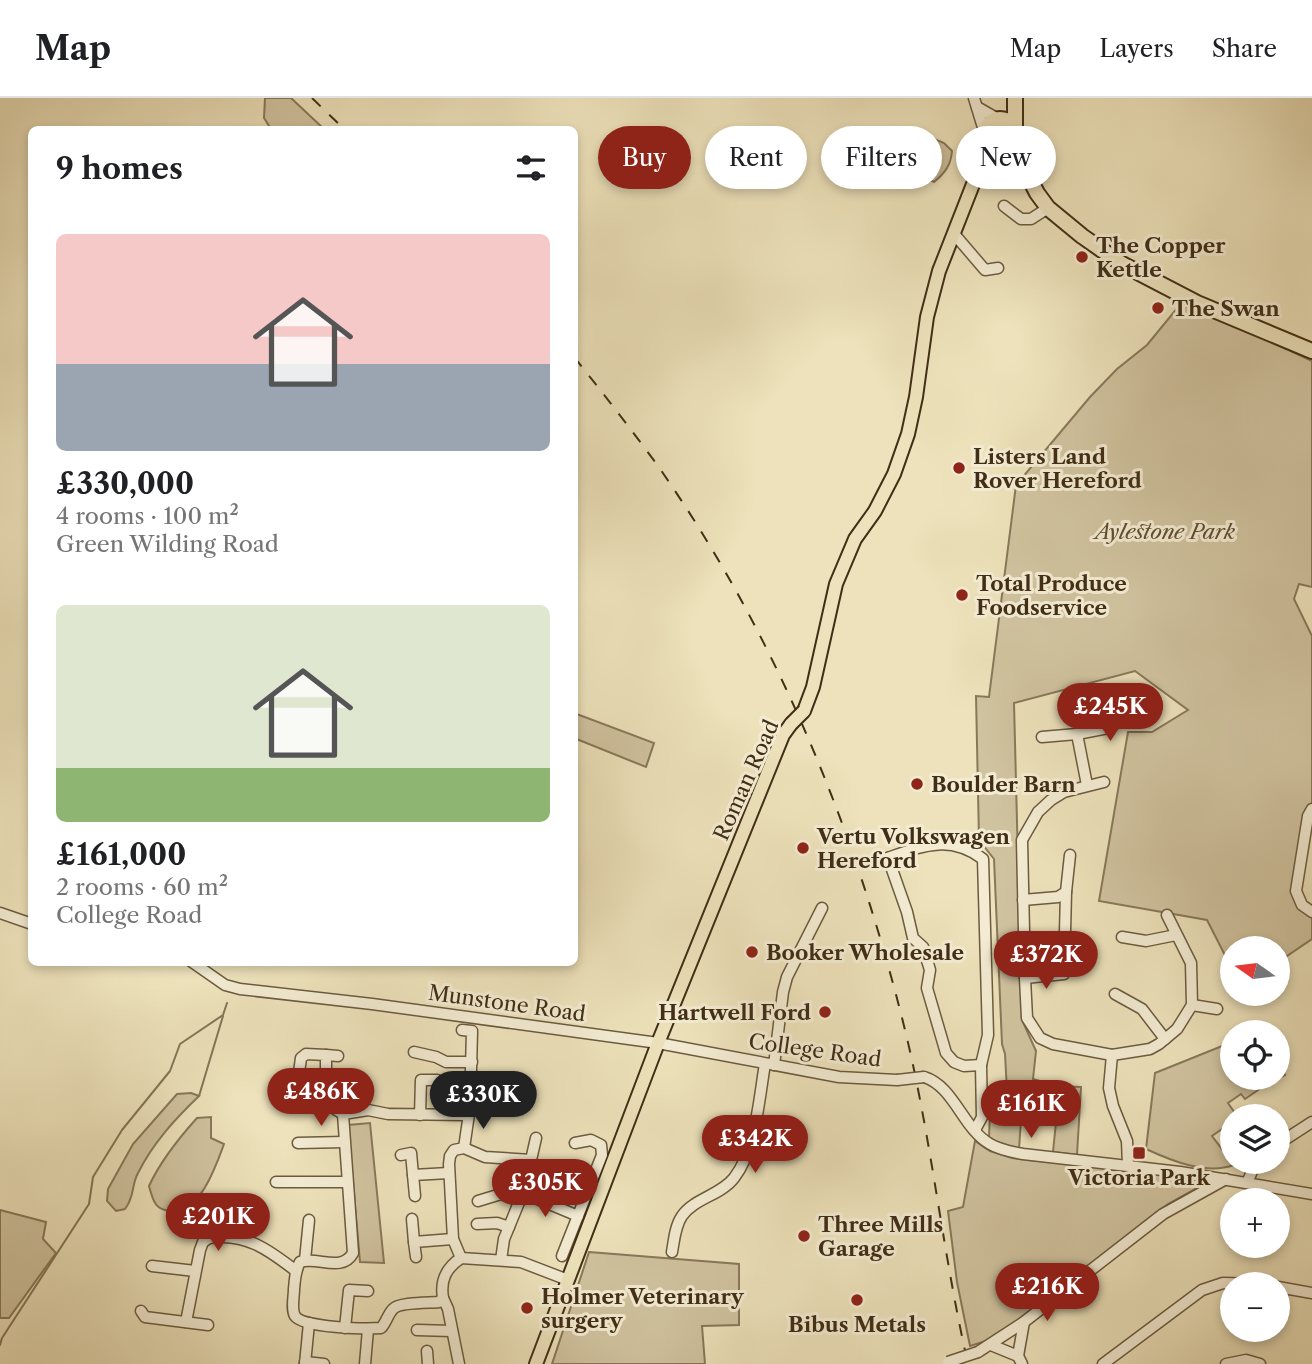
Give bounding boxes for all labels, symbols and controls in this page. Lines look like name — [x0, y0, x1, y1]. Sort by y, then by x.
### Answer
text: Map — [35, 28, 111, 69]
text: Map — [1010, 34, 1061, 63]
text: Layers — [1099, 34, 1174, 63]
text: Share — [1212, 34, 1277, 63]
chip: Buy — [598, 126, 691, 189]
chip: Rent — [705, 126, 807, 189]
chip: Filters — [821, 126, 942, 189]
chip: New — [956, 126, 1056, 189]
icon: filters — [512, 149, 550, 187]
text: 9 homes — [56, 150, 183, 187]
place label: The Copper Kettle — [1096, 233, 1226, 282]
marker: The Copper Kettle — [1074, 249, 1090, 265]
icon: home — [240, 279, 366, 405]
place label: The Swan — [1172, 296, 1280, 321]
marker: The Swan — [1150, 300, 1166, 316]
place label: Listers Land Rover Hereford — [973, 444, 1142, 493]
marker: Listers Land Rover Hereford — [951, 460, 967, 476]
text: £330,000 — [56, 465, 194, 502]
text: 4 rooms · 100 m² — [56, 502, 239, 530]
park label: Aylestone Park — [1092, 519, 1235, 544]
text: Green Wilding Road — [56, 530, 279, 558]
place label: Total Produce Foodservice — [976, 571, 1127, 620]
marker: Total Produce Foodservice — [954, 587, 970, 603]
icon: home — [240, 650, 366, 776]
pin: £245K — [1061, 684, 1159, 743]
text: £245K — [1073, 692, 1147, 720]
street label: Roman Road — [708, 716, 784, 844]
place label: Boulder Barn — [931, 772, 1076, 797]
marker: Boulder Barn — [909, 776, 925, 792]
place label: Vertu Volkswagen Hereford — [816, 824, 1011, 873]
text: £161,000 — [56, 836, 186, 873]
marker: Vertu Volkswagen Hereford — [795, 840, 811, 856]
text: 2 rooms · 60 m² — [56, 873, 228, 901]
text: College Road — [56, 901, 202, 929]
pin: £372K — [997, 932, 1095, 991]
north arrow — [1220, 936, 1290, 1006]
map controls — [1220, 936, 1290, 1342]
place label: Booker Wholesale — [766, 940, 964, 965]
text: £372K — [1010, 940, 1082, 968]
marker: Booker Wholesale — [744, 944, 760, 960]
street label: Munstone Road — [427, 980, 588, 1026]
place label: Hartwell Ford — [658, 1000, 811, 1025]
marker: Hartwell Ford — [817, 1004, 833, 1020]
button: locate — [1220, 1020, 1290, 1090]
street label: College Road — [747, 1028, 883, 1072]
pin: £486K — [272, 1068, 370, 1128]
pin: £330K — [434, 1072, 532, 1131]
text: £486K — [283, 1077, 359, 1105]
text: £330K — [446, 1080, 520, 1108]
pin: £161K — [982, 1080, 1080, 1140]
text: £161K — [997, 1089, 1065, 1117]
button: layers — [1220, 1104, 1290, 1174]
pin: £342K — [706, 1116, 804, 1175]
text: £342K — [718, 1124, 792, 1152]
marker: Victoria Park — [1131, 1145, 1147, 1161]
pin: £305K — [496, 1160, 594, 1219]
place label: Victoria Park — [1067, 1165, 1211, 1190]
text: £305K — [508, 1168, 582, 1196]
button: + — [1220, 1188, 1290, 1258]
pin: £201K — [169, 1194, 267, 1253]
text: £201K — [182, 1202, 254, 1230]
place label: Three Mills Garage — [818, 1212, 943, 1261]
marker: Three Mills Garage — [796, 1228, 812, 1244]
pin: £216K — [998, 1264, 1096, 1323]
text: £216K — [1011, 1272, 1083, 1300]
button: − — [1220, 1272, 1290, 1342]
place label: Holmer Veterinary surgery — [541, 1284, 745, 1333]
marker: Bibus Metals — [849, 1292, 865, 1308]
marker: Holmer Veterinary surgery — [519, 1300, 535, 1316]
place label: Bibus Metals — [788, 1312, 926, 1337]

